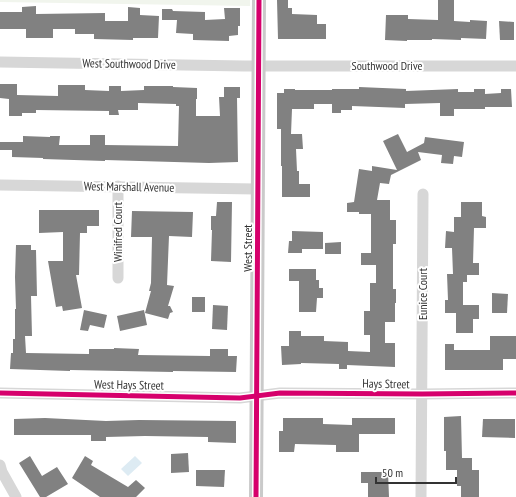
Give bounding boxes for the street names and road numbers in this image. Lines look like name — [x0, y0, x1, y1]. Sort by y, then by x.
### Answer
street label: West Southwood Drive — [82, 55, 176, 72]
street label: Southwood Drive — [352, 58, 423, 73]
street label: West Marshall Avenue — [84, 178, 174, 195]
street label: Winifred Court — [110, 201, 125, 262]
street label: West Street — [240, 224, 255, 272]
street label: Eunice Court — [415, 267, 430, 320]
street label: West Hays Street — [94, 376, 165, 393]
street label: Hays Street — [362, 376, 410, 391]

